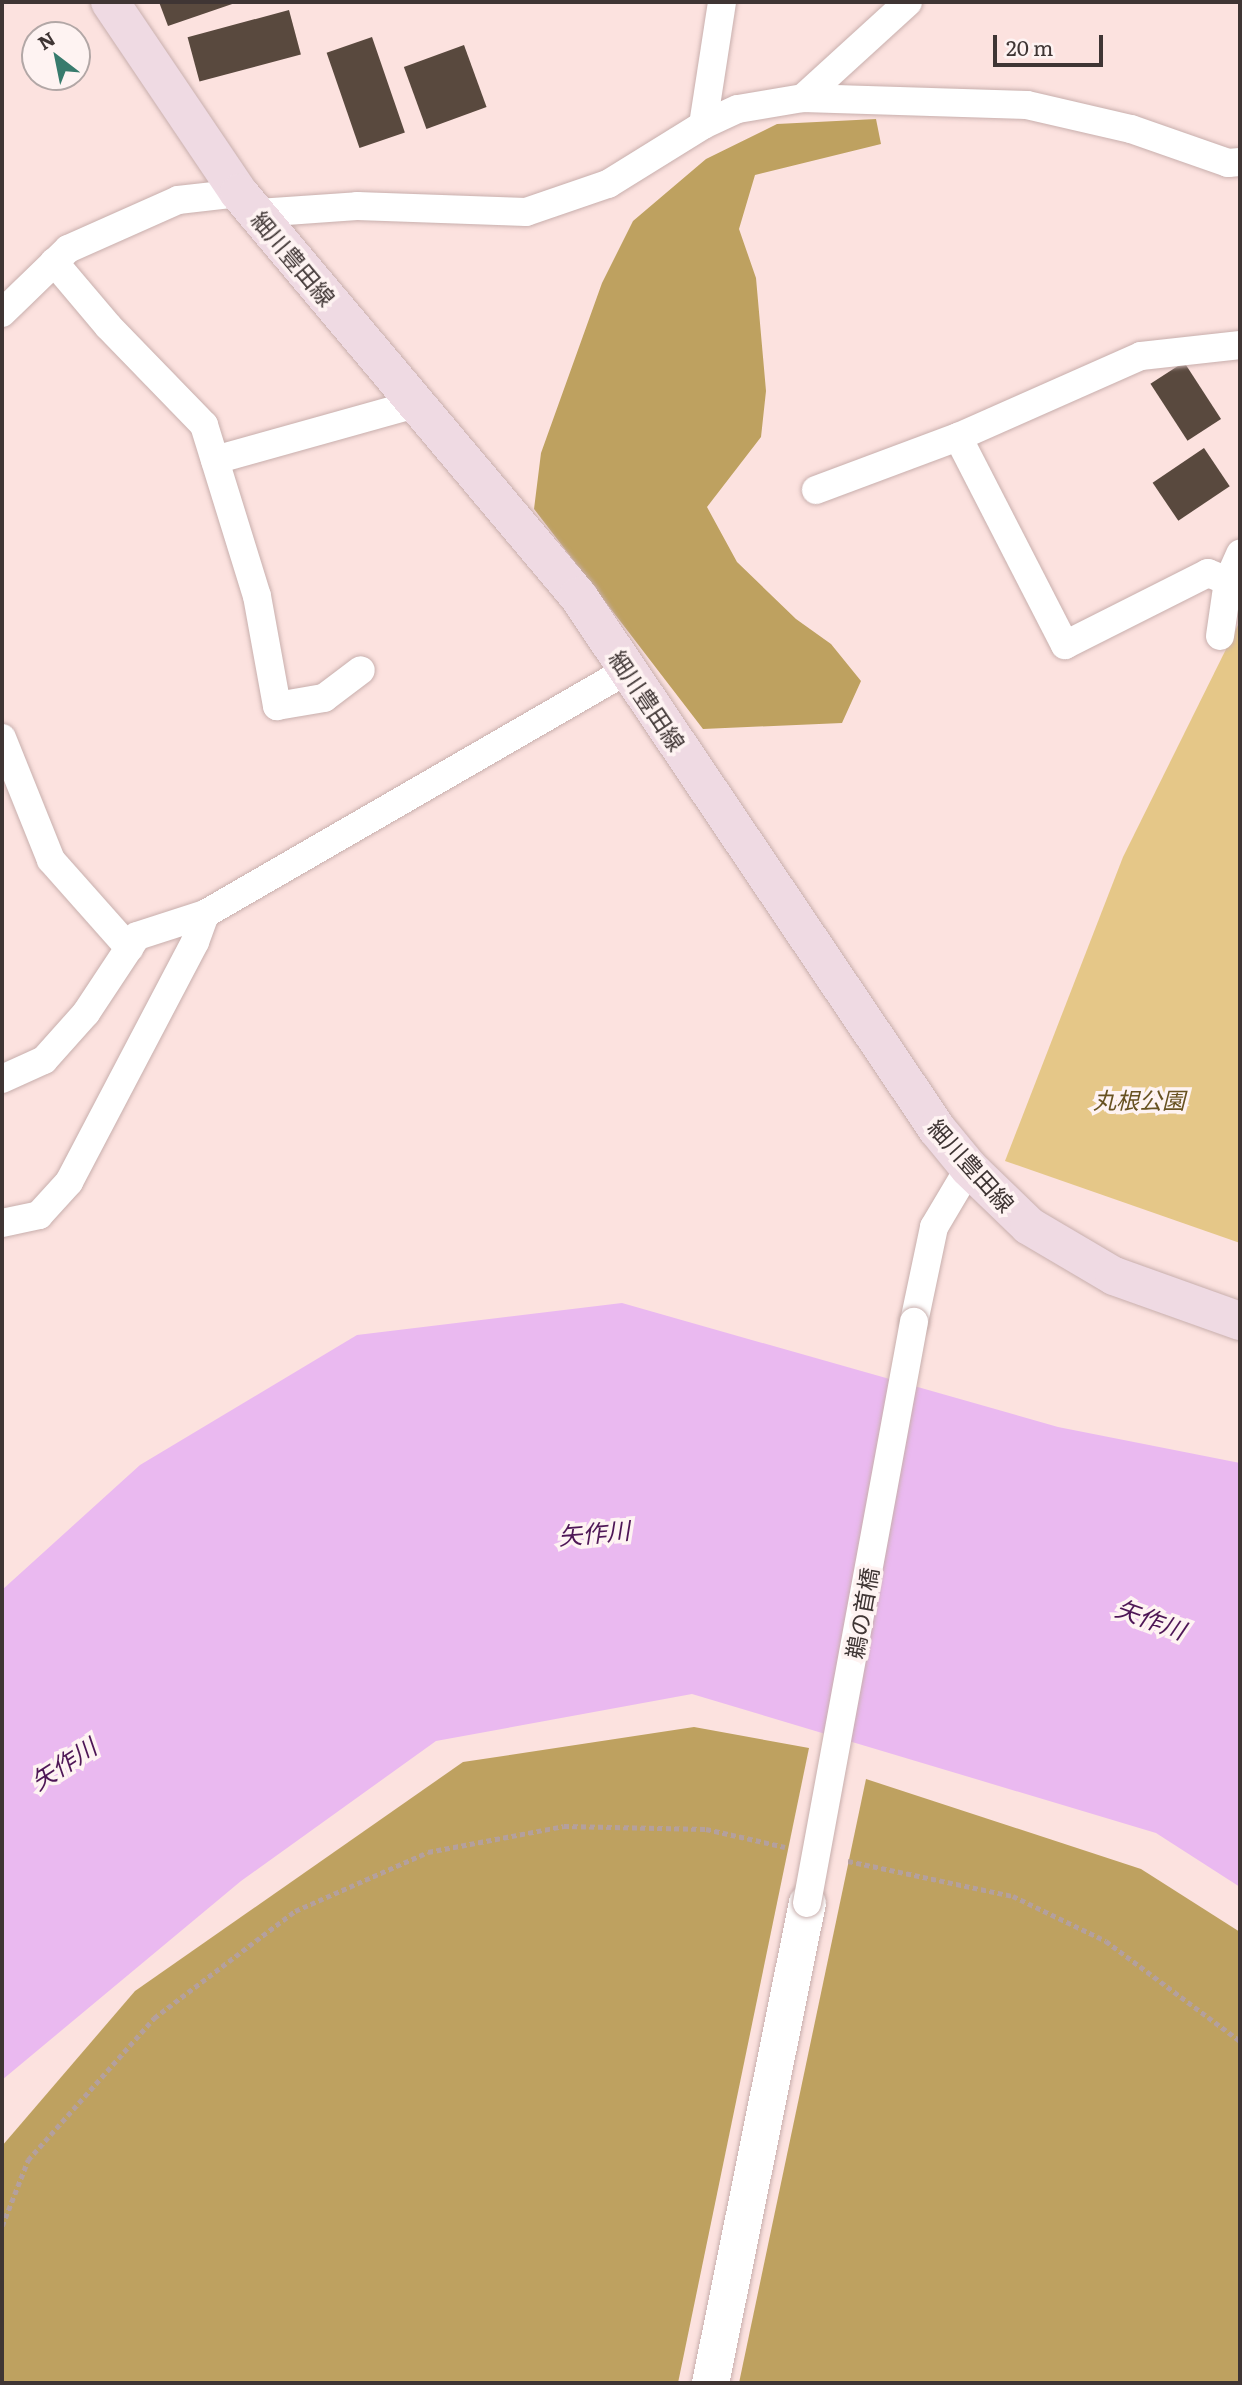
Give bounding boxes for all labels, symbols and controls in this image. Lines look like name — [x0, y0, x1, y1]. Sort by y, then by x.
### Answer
north arrow — [21, 21, 91, 91]
scale bar — [997, 21, 1107, 65]
text: N — [32, 24, 60, 56]
text: 20 m — [1006, 31, 1053, 62]
street label: 細川豊田線 — [246, 205, 342, 311]
street label: 細川豊田線 — [604, 645, 692, 755]
park label: 丸根公園 — [1093, 1085, 1185, 1113]
street label: 細川豊田線 — [923, 1113, 1021, 1217]
water label: 矢作川 — [557, 1515, 631, 1549]
street label: 鵜の首橋 — [839, 1565, 883, 1661]
water label: 矢作川 — [1112, 1592, 1190, 1644]
water label: 矢作川 — [25, 1731, 101, 1795]

